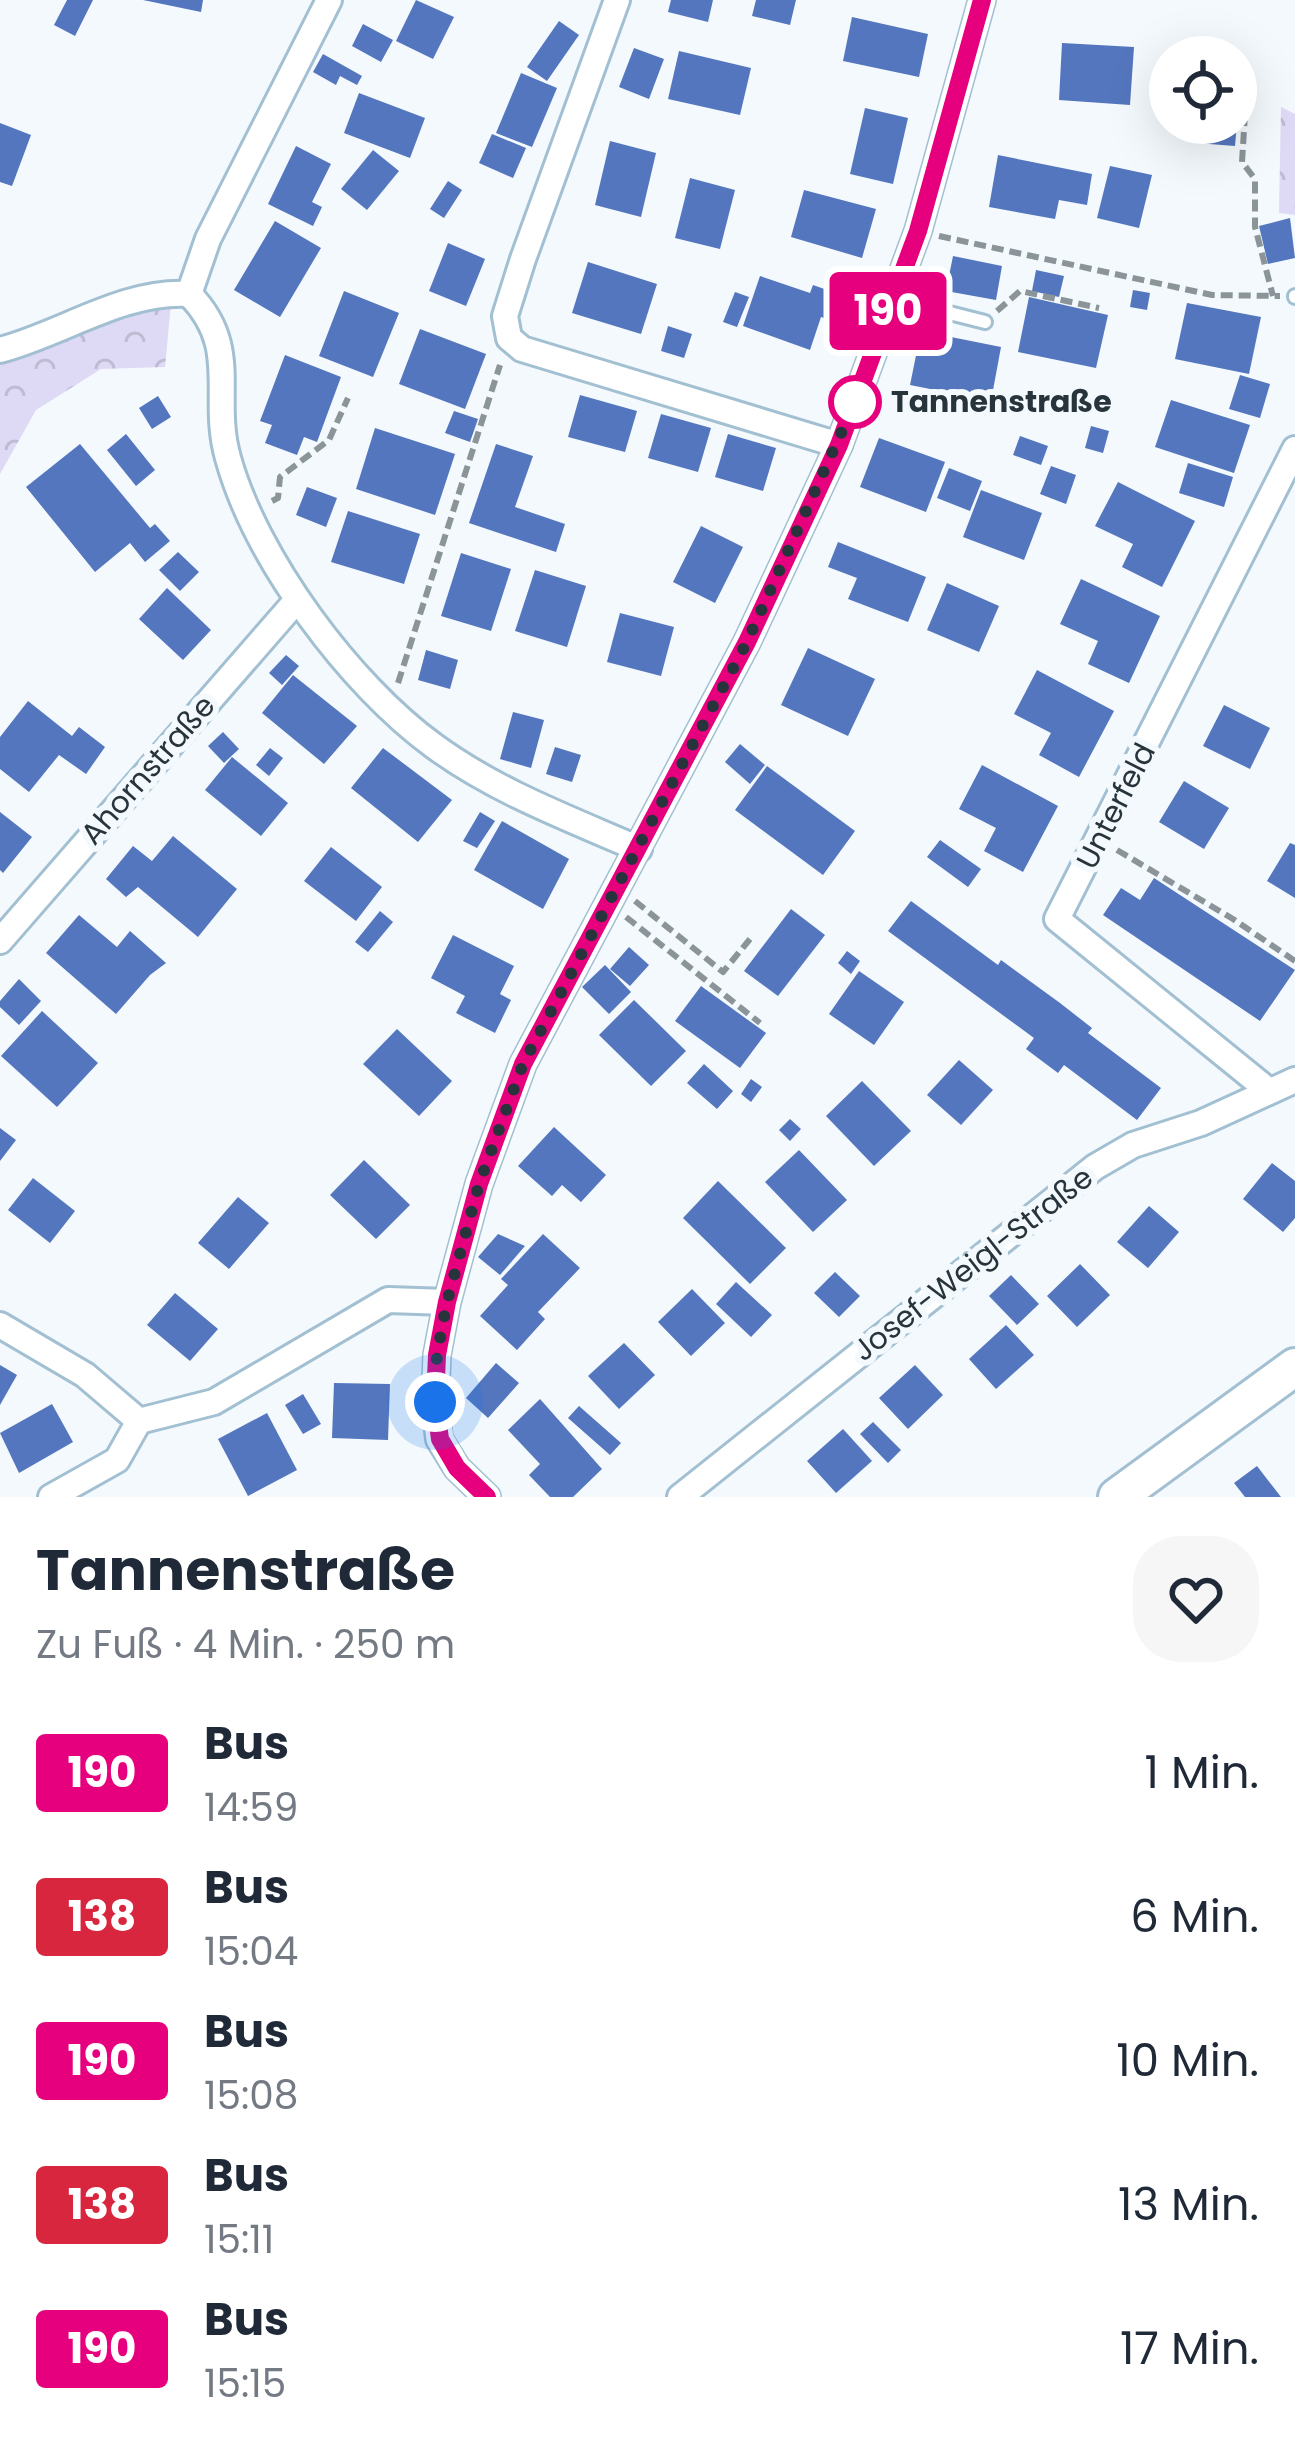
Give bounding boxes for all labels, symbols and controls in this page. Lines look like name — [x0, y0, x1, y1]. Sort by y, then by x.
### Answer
map controls — [1149, 36, 1257, 144]
button: locate — [1149, 36, 1257, 144]
line badge: 190 — [819, 272, 957, 350]
text: 190 — [853, 281, 923, 340]
marker: Tannenstraße — [830, 377, 880, 427]
place label: Tannenstraße — [891, 380, 1112, 423]
street label: Ahornstraße — [70, 685, 225, 854]
street label: Unterfeld — [1065, 735, 1166, 876]
street label: Josef-Weigl-Straße — [844, 1156, 1102, 1371]
your location — [405, 1372, 465, 1432]
text: Tannenstraße — [36, 1530, 455, 1610]
button: heart — [1133, 1536, 1259, 1662]
text: Zu Fuß · 4 Min. · 250 m — [36, 1617, 455, 1672]
text: Bus — [204, 1712, 289, 1775]
text: 1 Min. — [1145, 1741, 1259, 1804]
text: 190 — [67, 1743, 137, 1802]
text: 14:59 — [204, 1780, 298, 1835]
text: Bus — [204, 1856, 289, 1919]
text: 6 Min. — [1130, 1885, 1259, 1948]
text: 138 — [68, 1887, 136, 1946]
text: 15:04 — [204, 1924, 298, 1979]
text: Bus — [204, 2000, 289, 2063]
text: 10 Min. — [1116, 2029, 1259, 2092]
text: 190 — [67, 2031, 137, 2090]
text: 15:08 — [204, 2068, 298, 2123]
text: Bus — [204, 2144, 289, 2207]
text: 13 Min. — [1118, 2173, 1259, 2236]
text: 138 — [68, 2175, 136, 2234]
text: 15:11 — [204, 2212, 274, 2267]
text: Bus — [204, 2288, 289, 2351]
text: 17 Min. — [1120, 2317, 1259, 2380]
text: 190 — [67, 2319, 137, 2378]
text: 15:15 — [204, 2356, 286, 2411]

